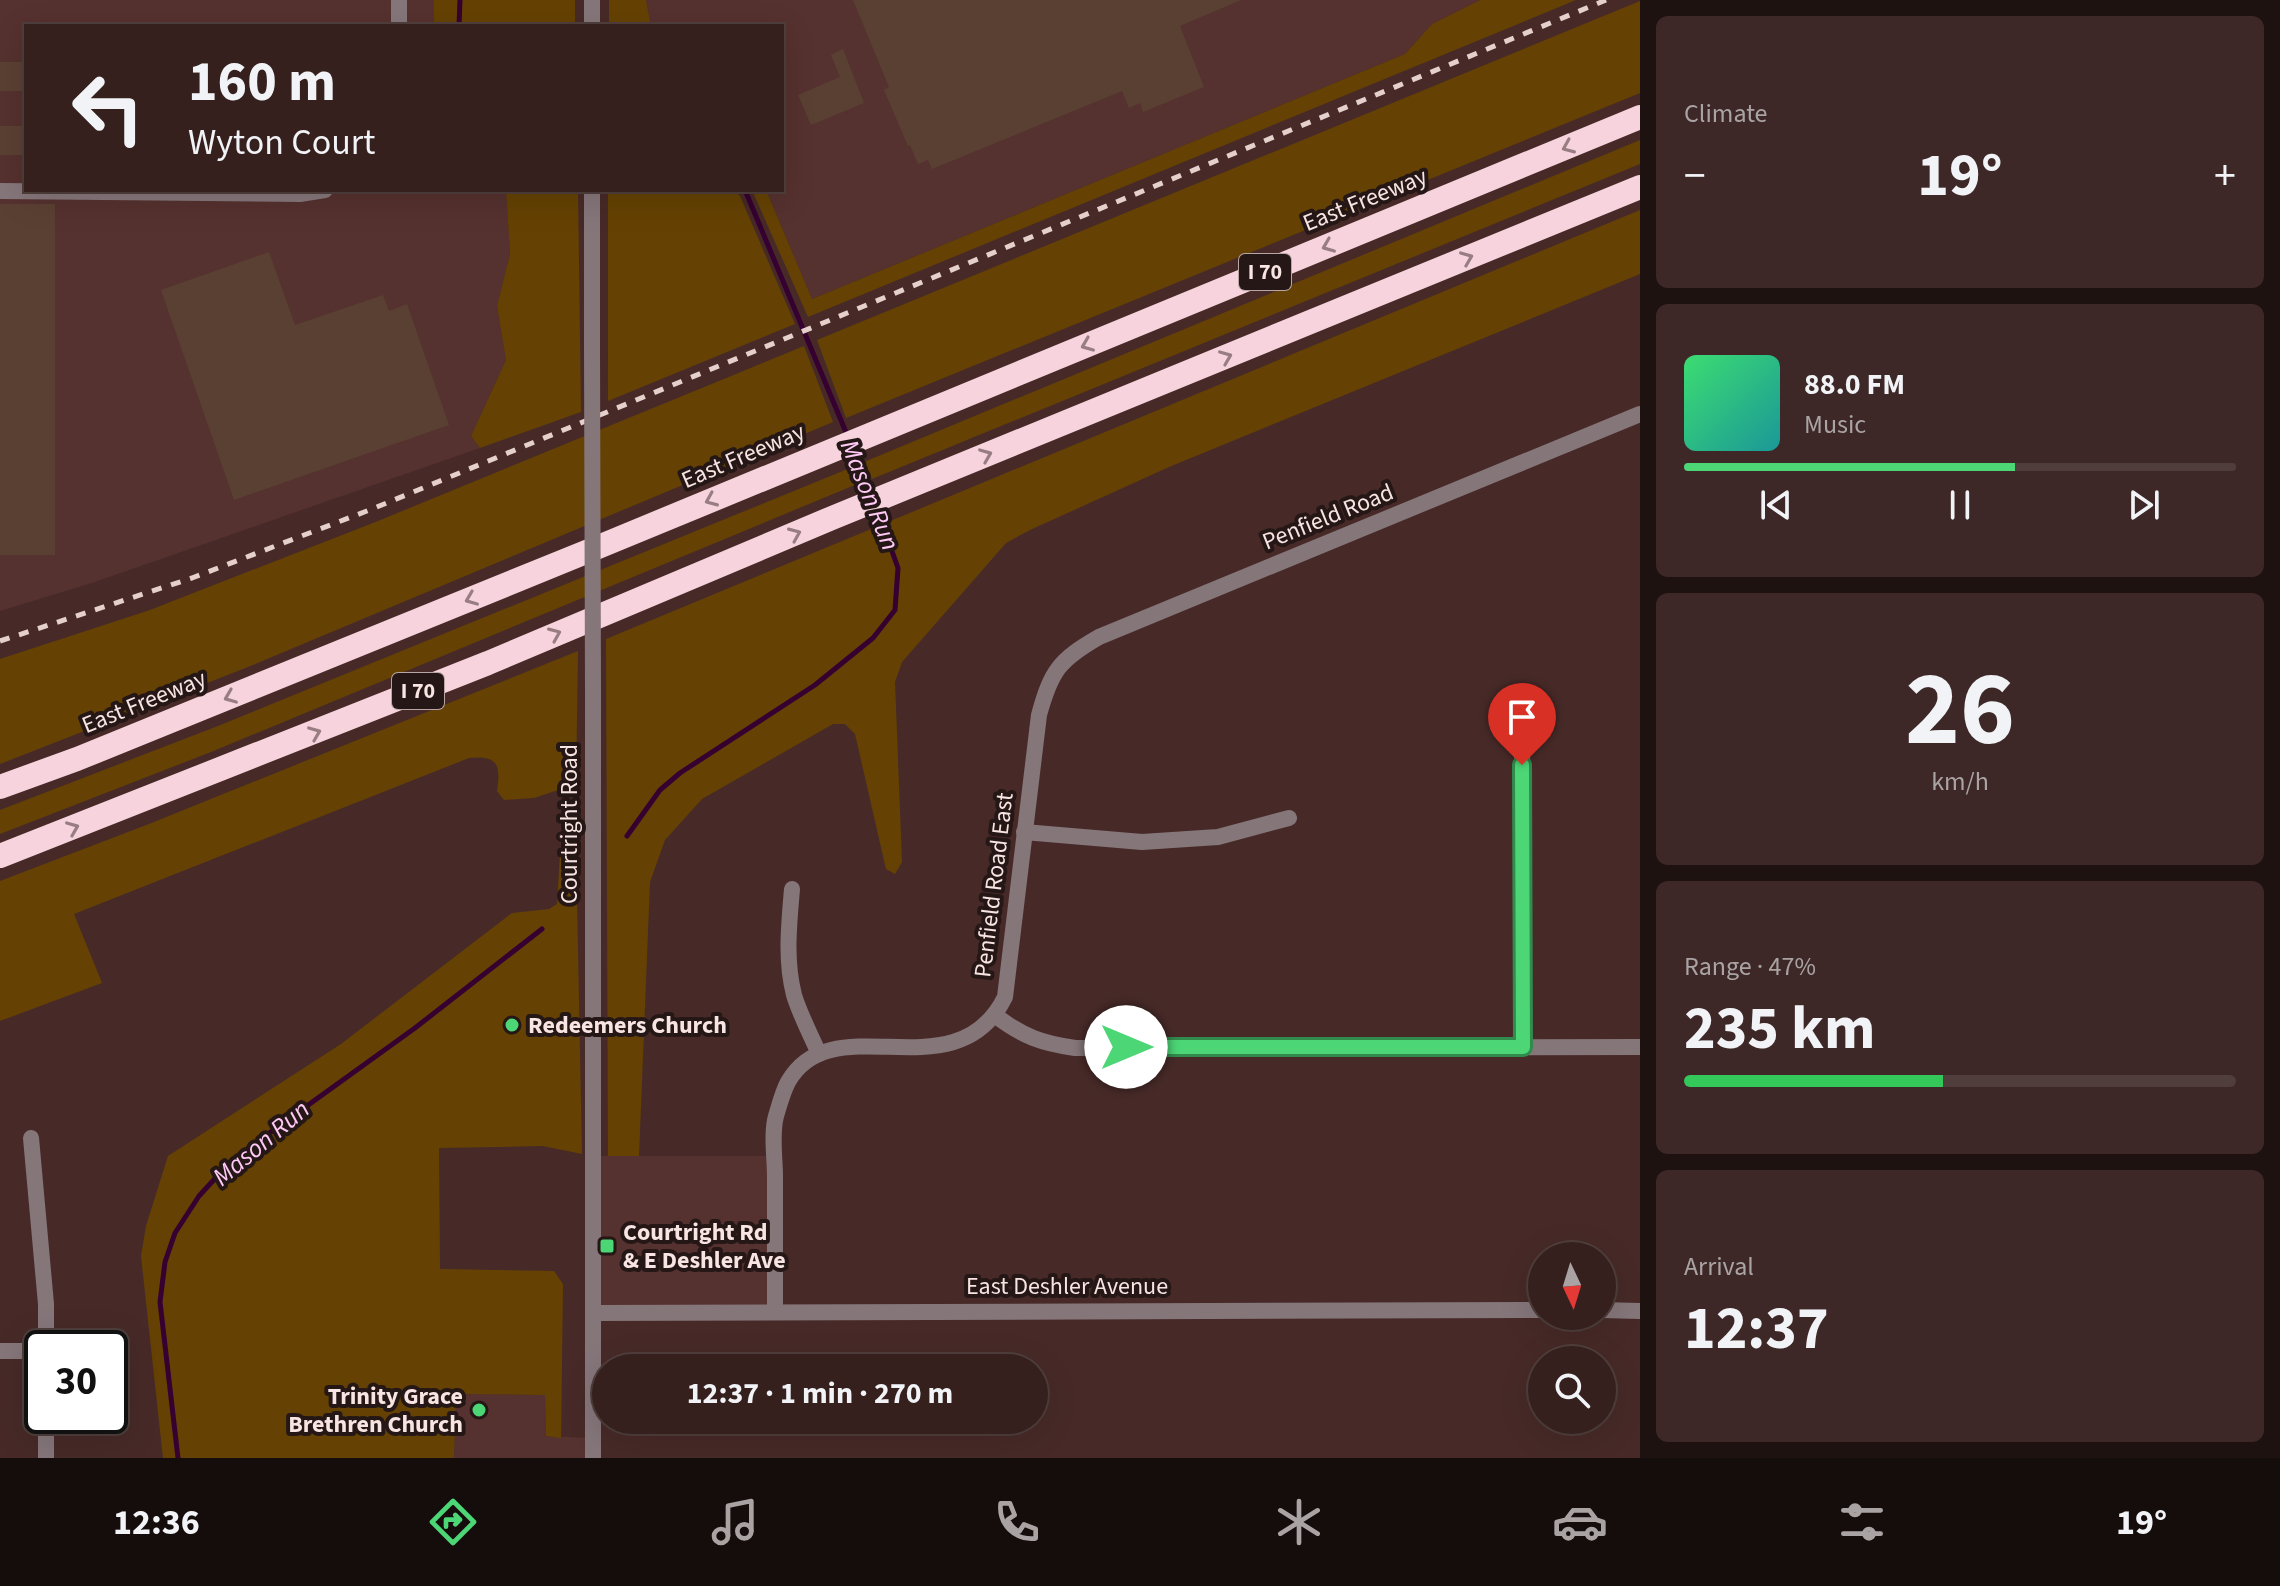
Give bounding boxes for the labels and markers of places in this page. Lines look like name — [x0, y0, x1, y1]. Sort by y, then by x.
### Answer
pin — [1488, 683, 1556, 765]
place label: Redeemers Church — [528, 1008, 727, 1043]
marker: Redeemers Church — [503, 1016, 521, 1034]
place label: Courtright Rd & E Deshler Ave — [623, 1215, 786, 1278]
marker: Courtright Rd & E Deshler Ave — [598, 1237, 616, 1255]
place label: Trinity Grace Brethren Church — [288, 1379, 463, 1442]
marker: Trinity Grace Brethren Church — [470, 1401, 488, 1419]

